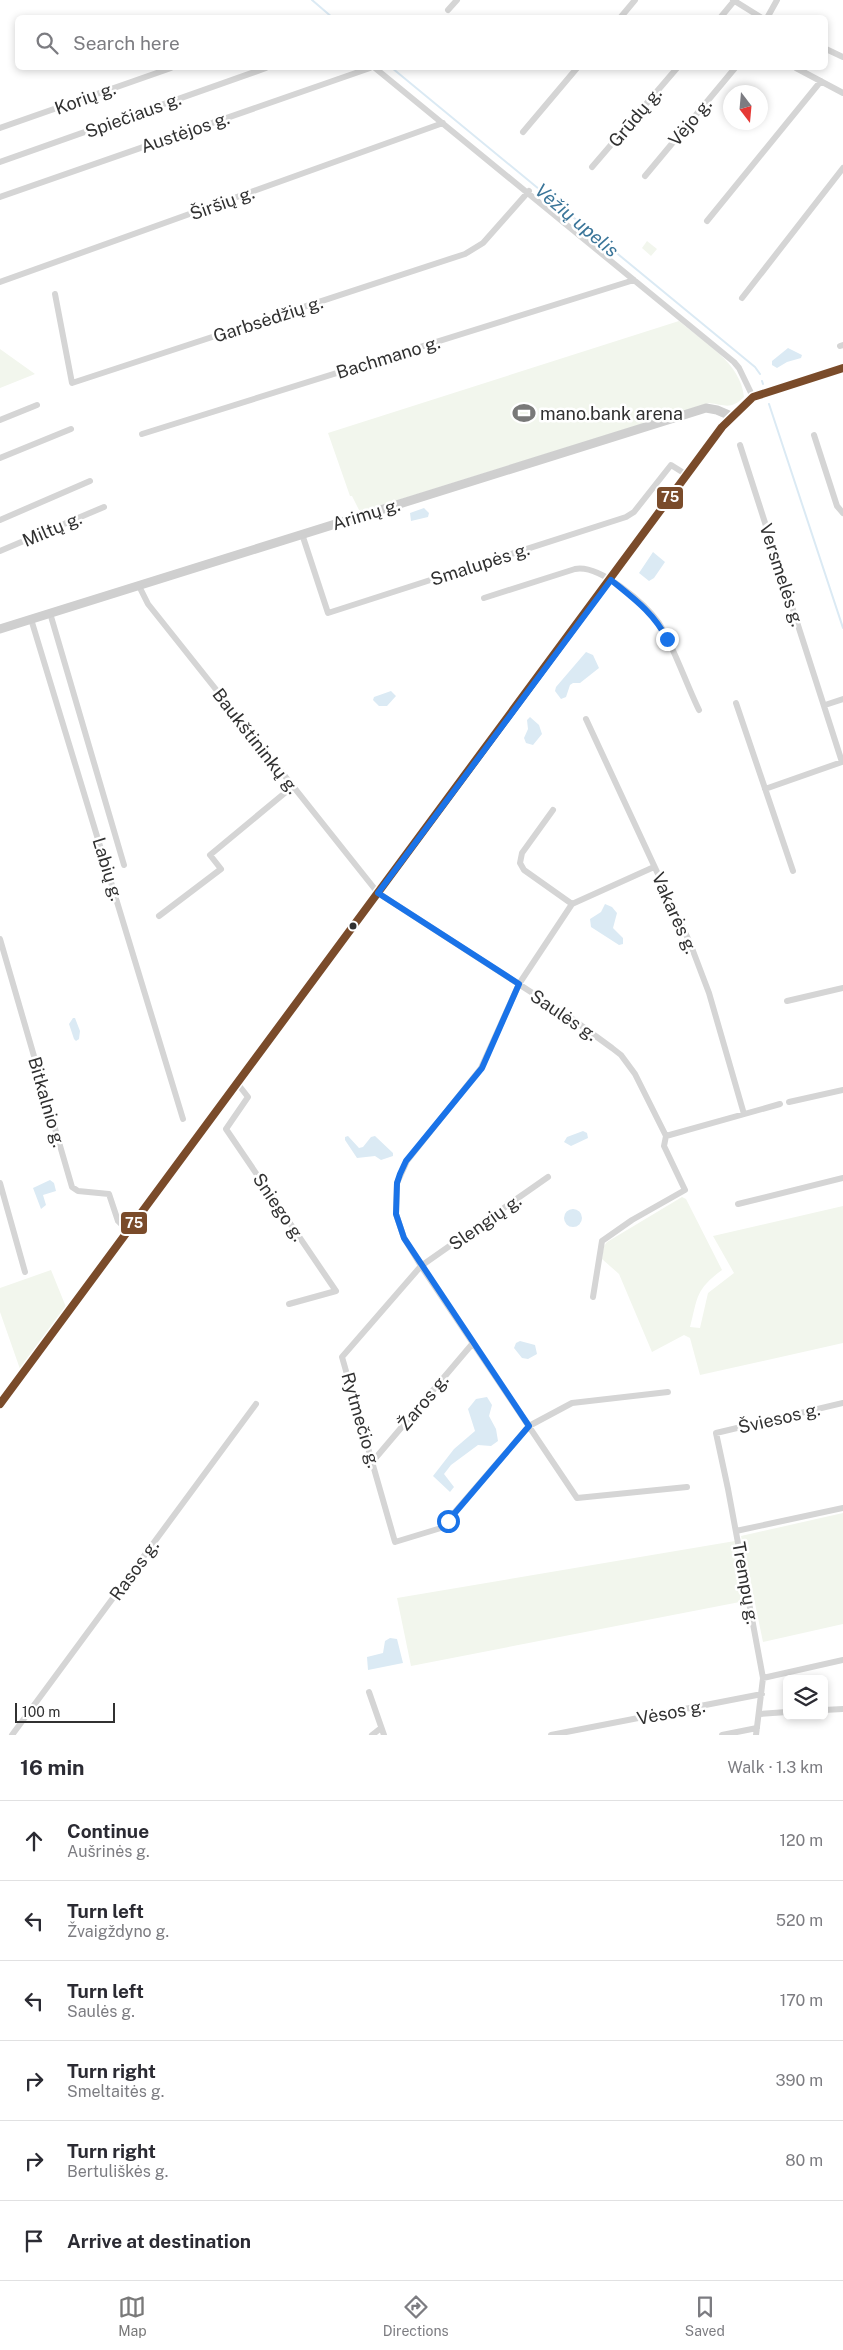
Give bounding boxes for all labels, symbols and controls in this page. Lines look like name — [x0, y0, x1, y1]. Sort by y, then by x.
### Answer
search box — [15, 15, 828, 70]
icon: search — [33, 29, 61, 57]
text: Search here — [73, 32, 180, 54]
street label: Korių g. — [52, 77, 118, 119]
street label: Grūdų g. — [604, 83, 666, 151]
north arrow — [723, 85, 768, 130]
street label: Spiečiaus g. — [82, 88, 184, 142]
street label: Vėjo g. — [664, 94, 716, 150]
street label: Austėjos g. — [138, 107, 232, 157]
water label: Vėžių upelis — [531, 179, 623, 261]
street label: Širšių g. — [187, 182, 257, 224]
street label: Garbsėdžių g. — [211, 291, 325, 347]
street label: Bachmano g. — [333, 331, 443, 383]
sports icon: mano.bank arena — [511, 400, 537, 426]
place label: mano.bank arena — [540, 403, 683, 424]
line badge: 75 — [656, 486, 684, 510]
text: 75 — [661, 489, 679, 505]
street label: Arimų g. — [329, 494, 403, 534]
street label: Miltų g. — [19, 507, 85, 551]
street label: Versmelės g. — [755, 521, 809, 629]
street label: Smalupės g. — [428, 538, 532, 590]
route end — [656, 628, 679, 651]
street label: Baukštininkų g. — [208, 684, 304, 798]
street label: Labių g. — [88, 835, 128, 903]
street label: Vakarės g. — [648, 869, 702, 957]
unlabelled marker — [348, 921, 358, 931]
street label: Saulės g. — [526, 985, 602, 1045]
street label: Bitkalnio g. — [24, 1054, 70, 1150]
street label: Sniego g. — [249, 1169, 309, 1245]
street label: Slengių g. — [445, 1189, 525, 1255]
line badge: 75 — [120, 1211, 148, 1235]
text: 75 — [125, 1215, 143, 1231]
street label: Rytmečio g. — [337, 1370, 385, 1470]
street label: Žaros g. — [393, 1370, 453, 1434]
street label: Šviesos g. — [736, 1398, 822, 1438]
route start — [437, 1510, 460, 1533]
street label: Rasos g. — [105, 1536, 163, 1604]
street label: Trempų g. — [728, 1540, 764, 1626]
map controls — [783, 1675, 828, 1720]
button: layers — [783, 1675, 828, 1720]
street label: Vėsos g. — [635, 1695, 707, 1729]
scale bar — [15, 1700, 115, 1723]
text: 100 m — [22, 1704, 60, 1720]
text: 16 min — [20, 1755, 85, 1780]
text: Walk · 1.3 km — [728, 1758, 823, 1777]
text: Continue — [67, 1820, 149, 1842]
icon: ahead — [20, 1827, 48, 1855]
text: 120 m — [779, 1831, 823, 1850]
text: Aušrinės g. — [67, 1842, 150, 1861]
text: Turn left — [67, 1900, 144, 1922]
icon: left — [20, 1907, 48, 1935]
text: 520 m — [776, 1911, 823, 1930]
text: Žvaigždyno g. — [67, 1922, 169, 1941]
text: Turn left — [67, 1980, 144, 2002]
icon: left — [20, 1987, 48, 2015]
text: 170 m — [780, 1991, 823, 2010]
text: Saulės g. — [67, 2002, 135, 2021]
text: Turn right — [67, 2060, 156, 2082]
icon: right — [20, 2067, 48, 2095]
text: 390 m — [776, 2071, 823, 2090]
text: Smeltaitės g. — [67, 2082, 164, 2101]
text: Turn right — [67, 2140, 156, 2162]
icon: right — [20, 2147, 48, 2175]
text: 80 m — [785, 2151, 823, 2170]
text: Bertuliškės g. — [67, 2162, 168, 2181]
icon: arrive — [20, 2227, 48, 2255]
text: Arrive at destination — [67, 2230, 251, 2252]
tab: Map — [118, 2293, 147, 2339]
tab: Directions — [383, 2293, 449, 2339]
tab: Saved — [685, 2293, 725, 2339]

